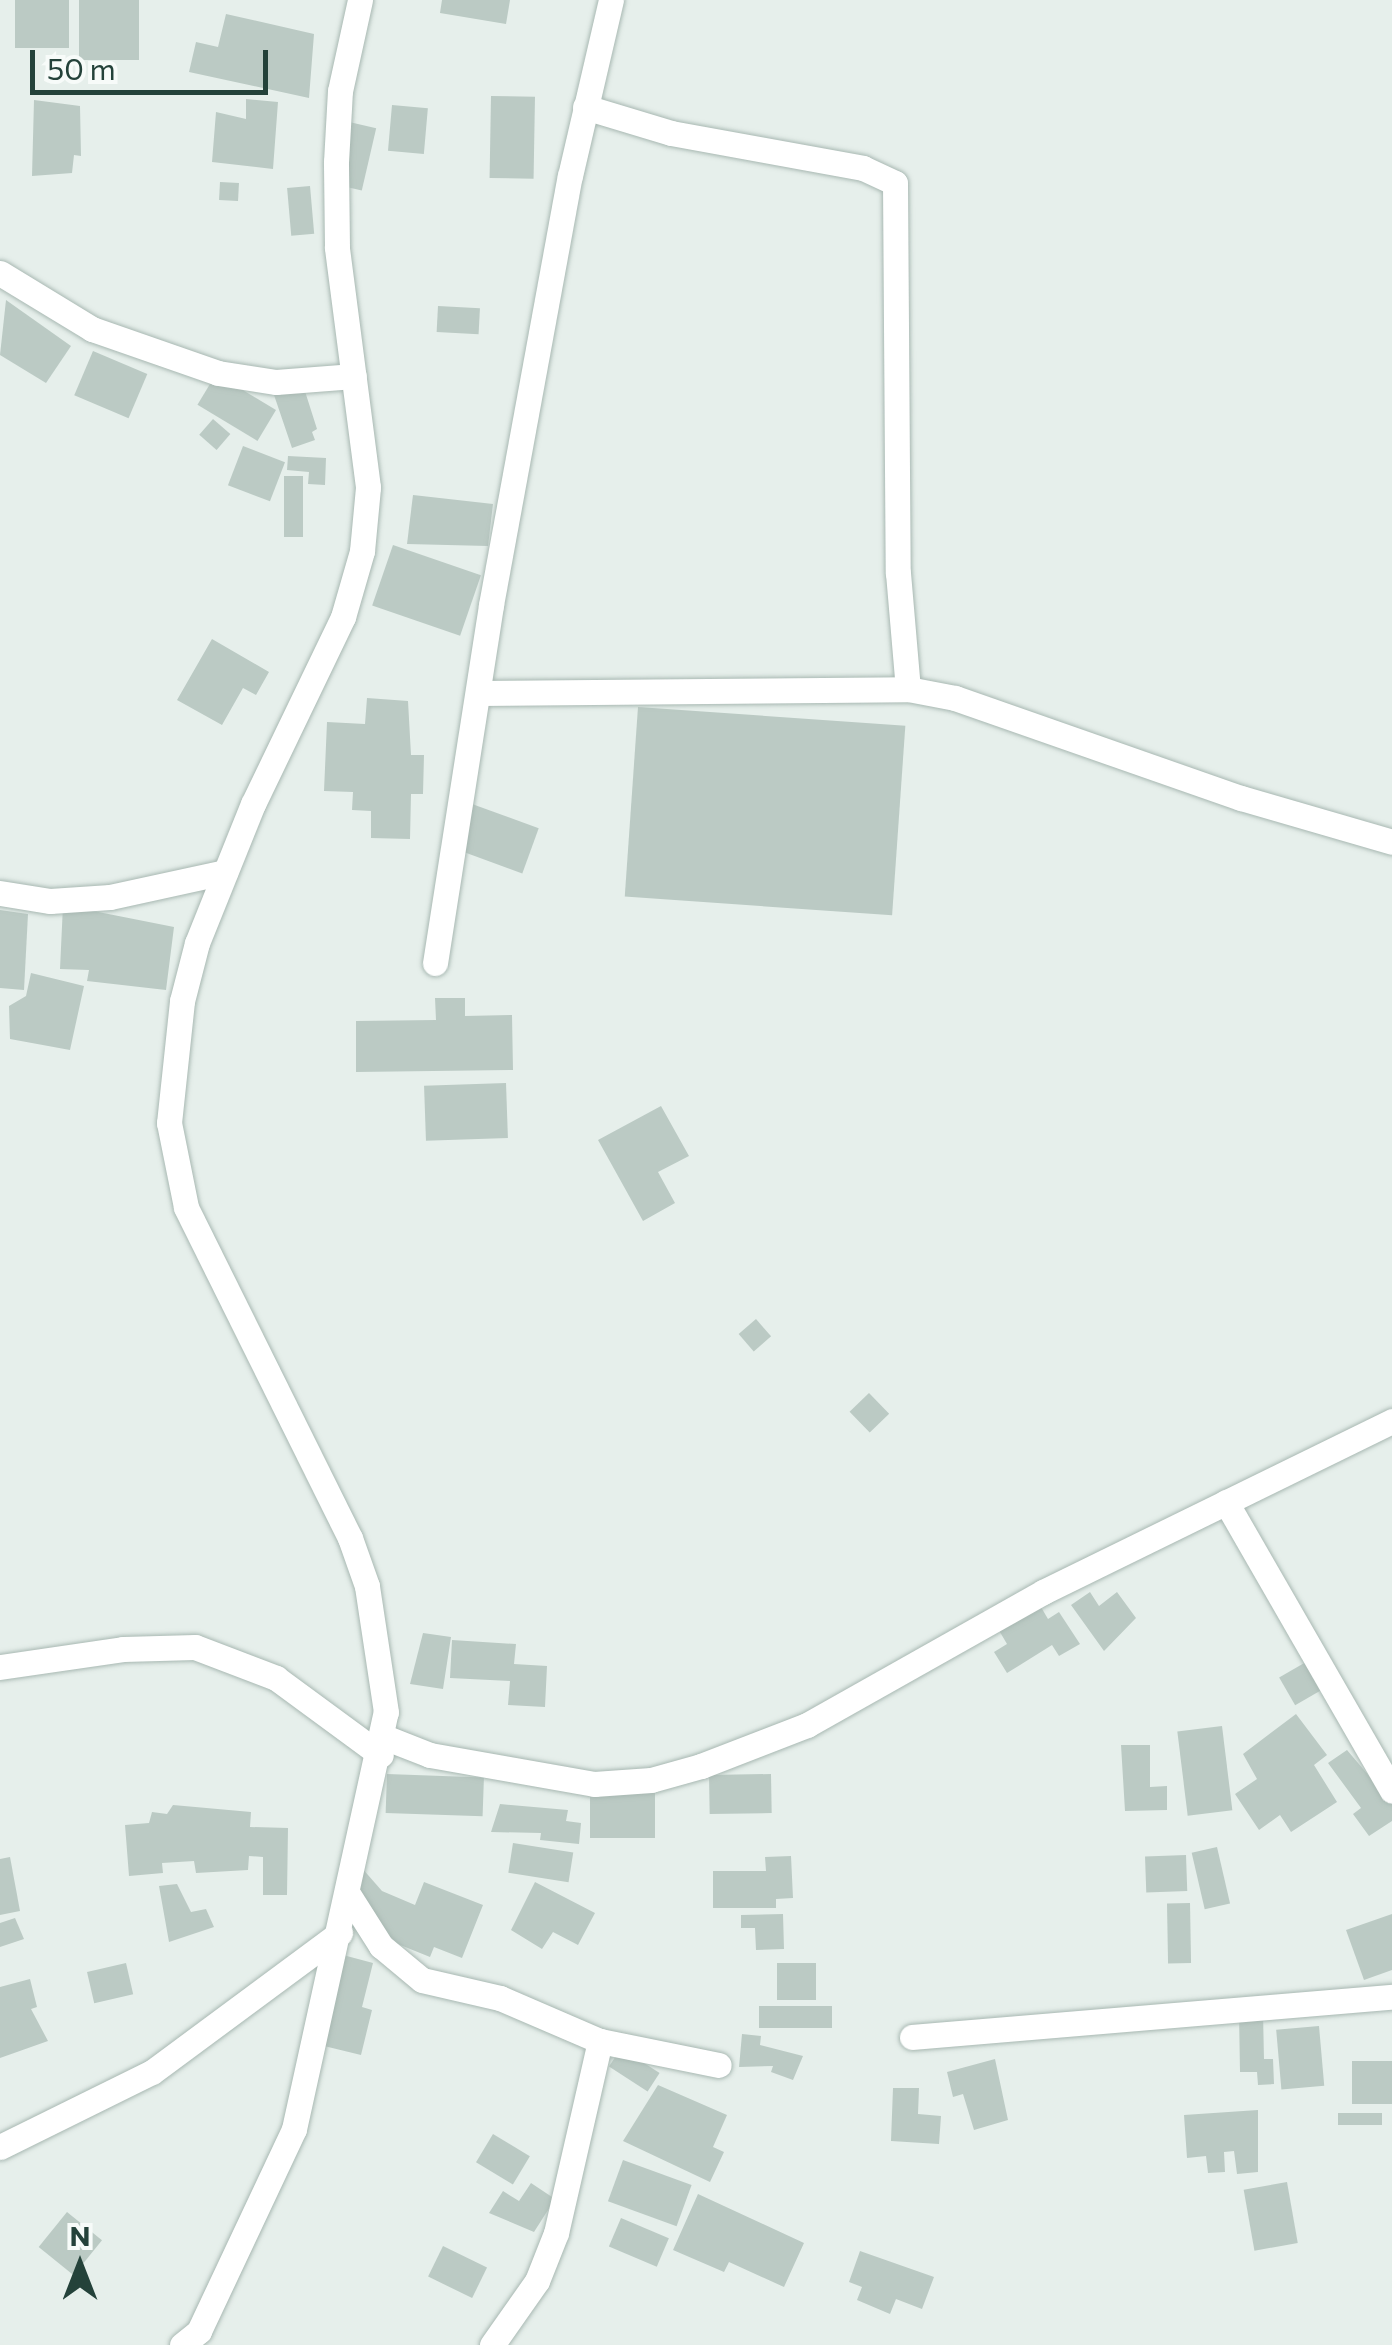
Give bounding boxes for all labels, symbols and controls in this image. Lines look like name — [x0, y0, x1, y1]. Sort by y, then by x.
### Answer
scale bar — [35, 30, 272, 92]
text: 50 m — [47, 49, 116, 86]
north arrow — [30, 2215, 130, 2315]
text: N — [70, 2218, 91, 2252]

